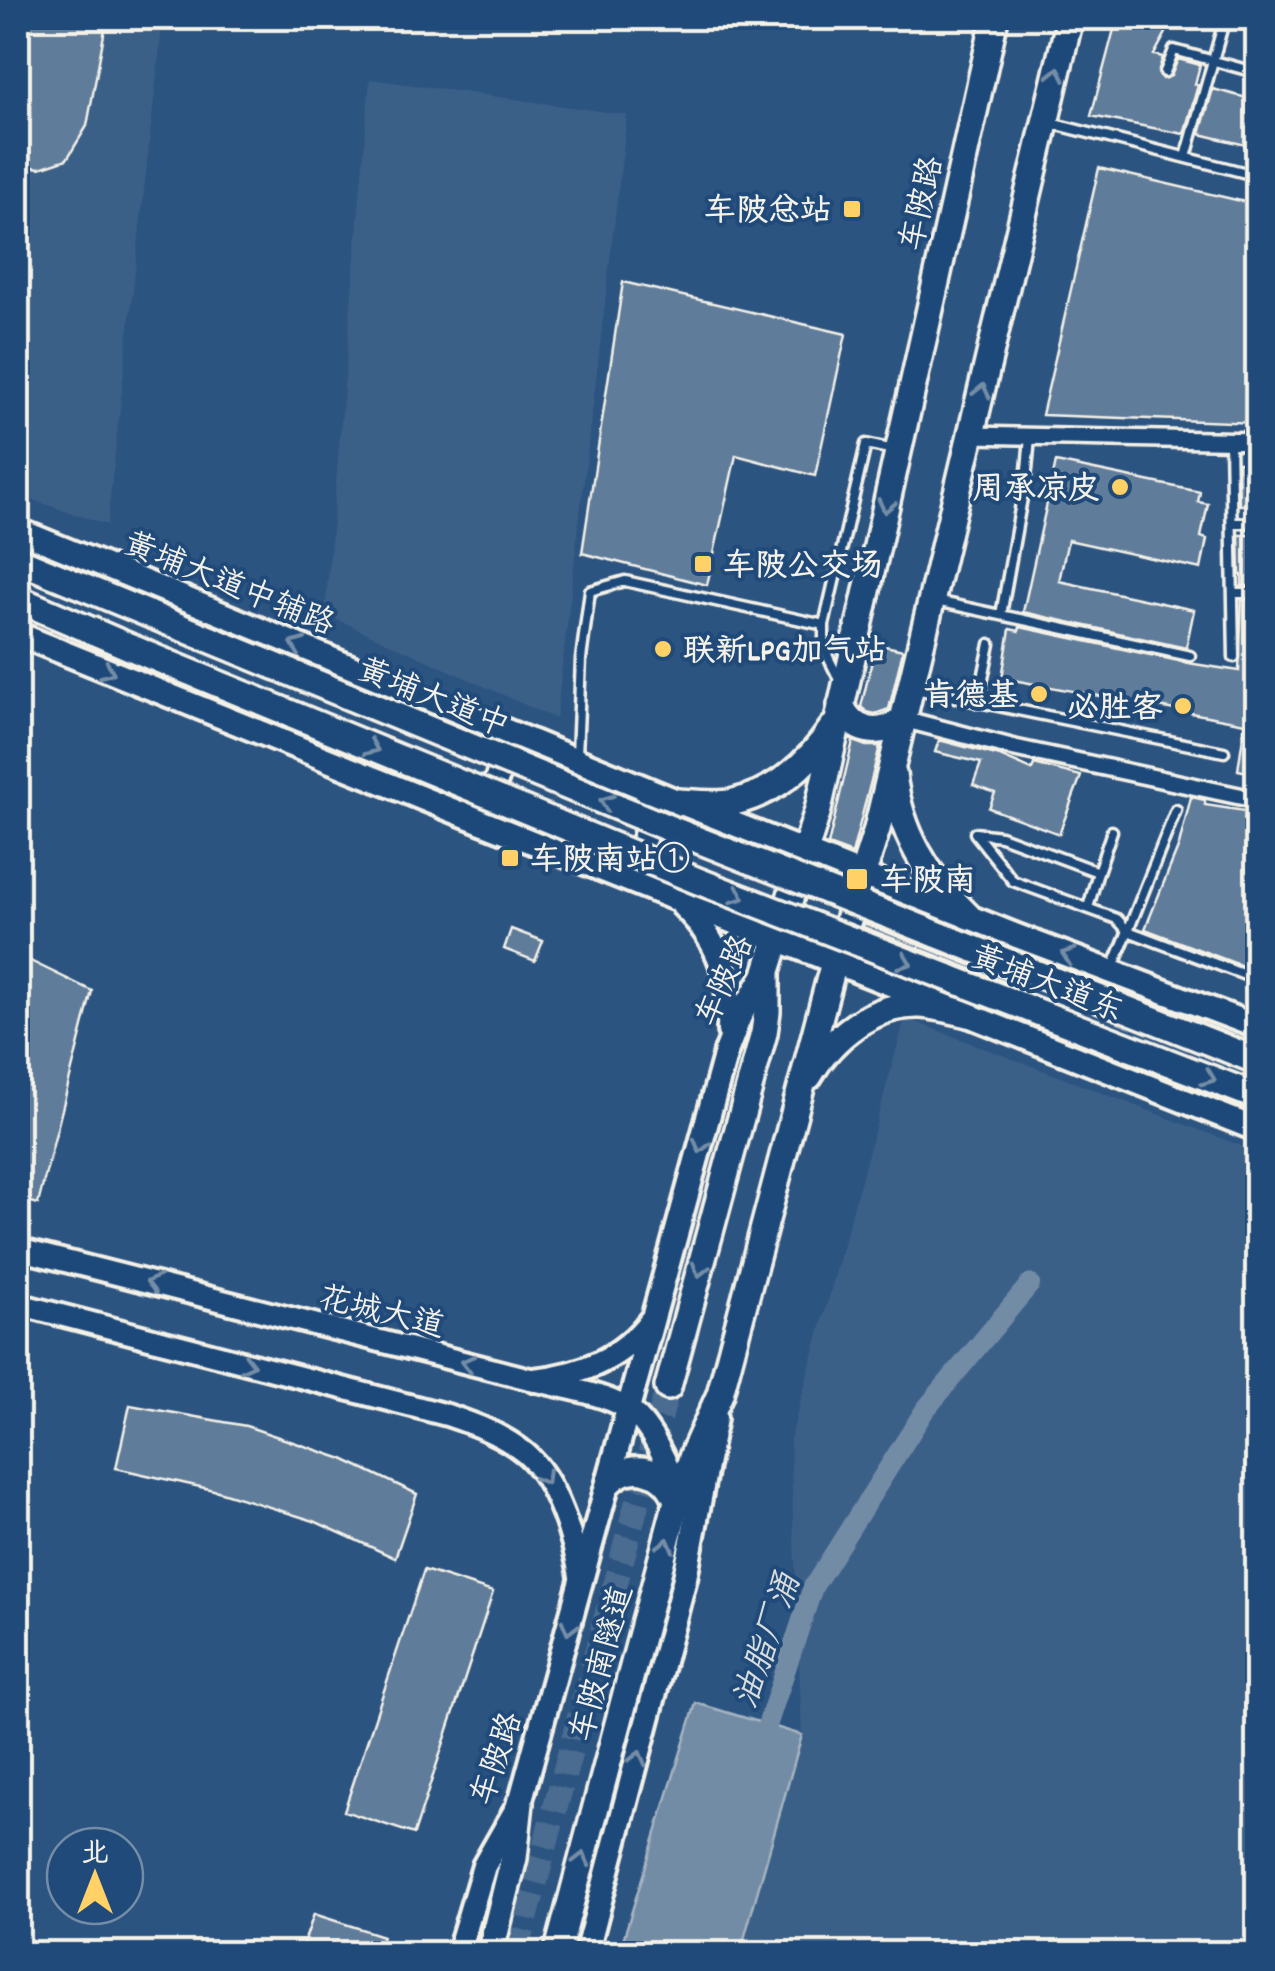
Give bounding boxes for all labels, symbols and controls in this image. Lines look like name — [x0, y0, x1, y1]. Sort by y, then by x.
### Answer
one-way arrow — [1045, 66, 1066, 83]
street label: 车陂路 — [892, 152, 958, 256]
place label: 车陂总站 — [704, 191, 832, 237]
marker: 车陂总站 — [841, 198, 863, 220]
one-way arrow — [970, 383, 991, 400]
place label: 周承凉皮 — [972, 469, 1100, 515]
marker: 周承凉皮 — [1109, 476, 1131, 498]
one-way arrow — [876, 497, 897, 514]
street label: 黄埔大道中辅路 — [116, 523, 341, 650]
place label: 车陂公交场 — [723, 546, 883, 592]
marker: 车陂公交场 — [692, 553, 714, 575]
place label: 联新LPG加气站 — [683, 631, 887, 677]
one-way arrow — [289, 637, 307, 657]
marker: 联新LPG加气站 — [652, 638, 674, 660]
street label: 黄埔大道中 — [349, 649, 515, 752]
one-way arrow — [98, 660, 115, 680]
place label: 肯德基 — [923, 676, 1019, 722]
marker: 肯德基 — [1028, 683, 1050, 705]
place label: 必胜客 — [1067, 688, 1163, 734]
marker: 必胜客 — [1172, 695, 1194, 717]
one-way arrow — [362, 736, 380, 756]
one-way arrow — [598, 793, 615, 813]
place label: 车陂南站① — [530, 840, 690, 886]
marker: 车陂南站① — [499, 847, 521, 869]
place label: 车陂南 — [880, 861, 976, 907]
marker: 车陂南 — [844, 866, 870, 892]
one-way arrow — [728, 885, 746, 905]
street label: 车陂路 — [687, 929, 768, 1035]
street label: 黄埔大道东 — [963, 937, 1129, 1037]
one-way arrow — [1061, 946, 1078, 967]
one-way arrow — [896, 950, 913, 970]
one-way arrow — [1199, 1067, 1216, 1087]
one-way arrow — [691, 1137, 712, 1154]
one-way arrow — [691, 1261, 712, 1278]
one-way arrow — [145, 1274, 162, 1295]
street label: 花城大道 — [313, 1277, 448, 1353]
one-way arrow — [238, 1352, 256, 1373]
one-way arrow — [460, 1354, 477, 1375]
one-way arrow — [532, 1467, 551, 1485]
one-way arrow — [654, 1537, 675, 1554]
water label: 油脂厂涌 — [723, 1566, 816, 1716]
street label: 车陂南隧道 — [562, 1581, 648, 1748]
one-way arrow — [559, 1619, 580, 1636]
street label: 车陂路 — [462, 1707, 537, 1813]
one-way arrow — [626, 1750, 647, 1767]
north arrow — [45, 1826, 145, 1926]
text: 北 — [81, 1836, 109, 1876]
one-way arrow — [570, 1851, 591, 1868]

